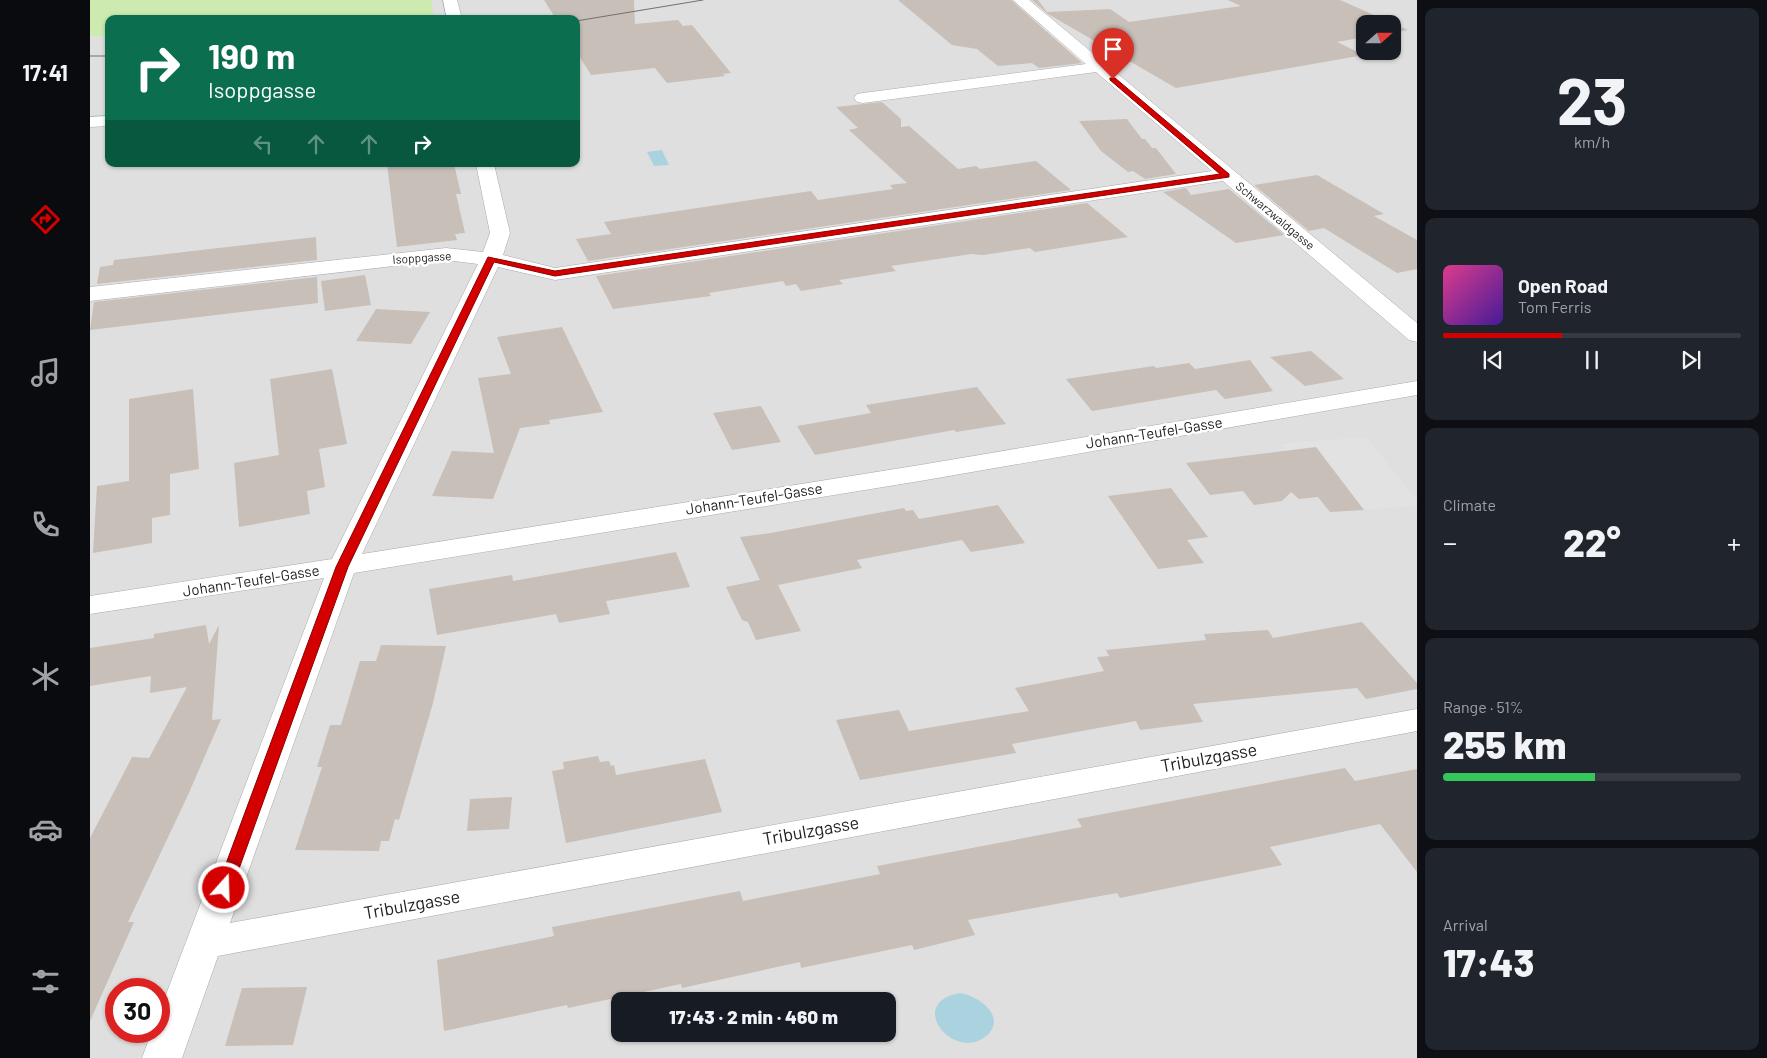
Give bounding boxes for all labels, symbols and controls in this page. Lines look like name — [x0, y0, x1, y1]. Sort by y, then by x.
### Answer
north arrow — [1356, 15, 1401, 60]
map controls — [1356, 15, 1401, 60]
pin — [1092, 28, 1134, 79]
text: 190 m — [208, 34, 295, 76]
icon: right — [125, 35, 190, 100]
icon: arrive — [1099, 35, 1127, 63]
text: 17:41 — [22, 59, 68, 85]
text: 23 — [1557, 60, 1627, 138]
text: Isoppgasse — [208, 76, 316, 102]
icon: left — [249, 130, 277, 158]
icon: ahead — [302, 130, 330, 158]
icon: ahead — [355, 130, 383, 158]
icon: right — [408, 130, 436, 158]
text: km/h — [1574, 132, 1610, 151]
street label: Schwarzwaldgasse — [1233, 178, 1318, 252]
icon: directions — [28, 202, 63, 237]
street label: Isoppgasse — [392, 248, 452, 266]
text: Open Road — [1518, 274, 1608, 297]
text: Tom Ferris — [1518, 297, 1592, 316]
icon: previous — [1479, 346, 1507, 374]
icon: pause — [1578, 346, 1606, 374]
icon: next — [1677, 346, 1705, 374]
icon: music — [28, 355, 63, 390]
street label: Johann-Teufel-Gasse — [1084, 412, 1224, 452]
street label: Johann-Teufel-Gasse — [684, 478, 824, 518]
text: Climate — [1443, 495, 1496, 514]
icon: phone — [28, 507, 63, 542]
text: 22° — [1563, 519, 1621, 565]
text: − — [1443, 525, 1457, 559]
text: + — [1727, 525, 1741, 559]
street label: Johann-Teufel-Gasse — [181, 560, 321, 600]
icon: climate — [28, 659, 63, 694]
text: Range · 51% — [1443, 697, 1523, 716]
text: 255 km — [1443, 721, 1566, 767]
street label: Tribulzgasse — [1159, 738, 1259, 776]
street label: Tribulzgasse — [761, 811, 861, 849]
icon: car — [28, 812, 63, 847]
position arrow — [197, 861, 249, 913]
street label: Tribulzgasse — [362, 885, 462, 923]
text: Arrival — [1443, 915, 1488, 934]
text: 17:43 — [1443, 939, 1534, 985]
icon: filters — [28, 964, 63, 999]
speed limit sign: 30 — [105, 978, 170, 1043]
text: 17:43 · 2 min · 460 m — [669, 1005, 838, 1028]

